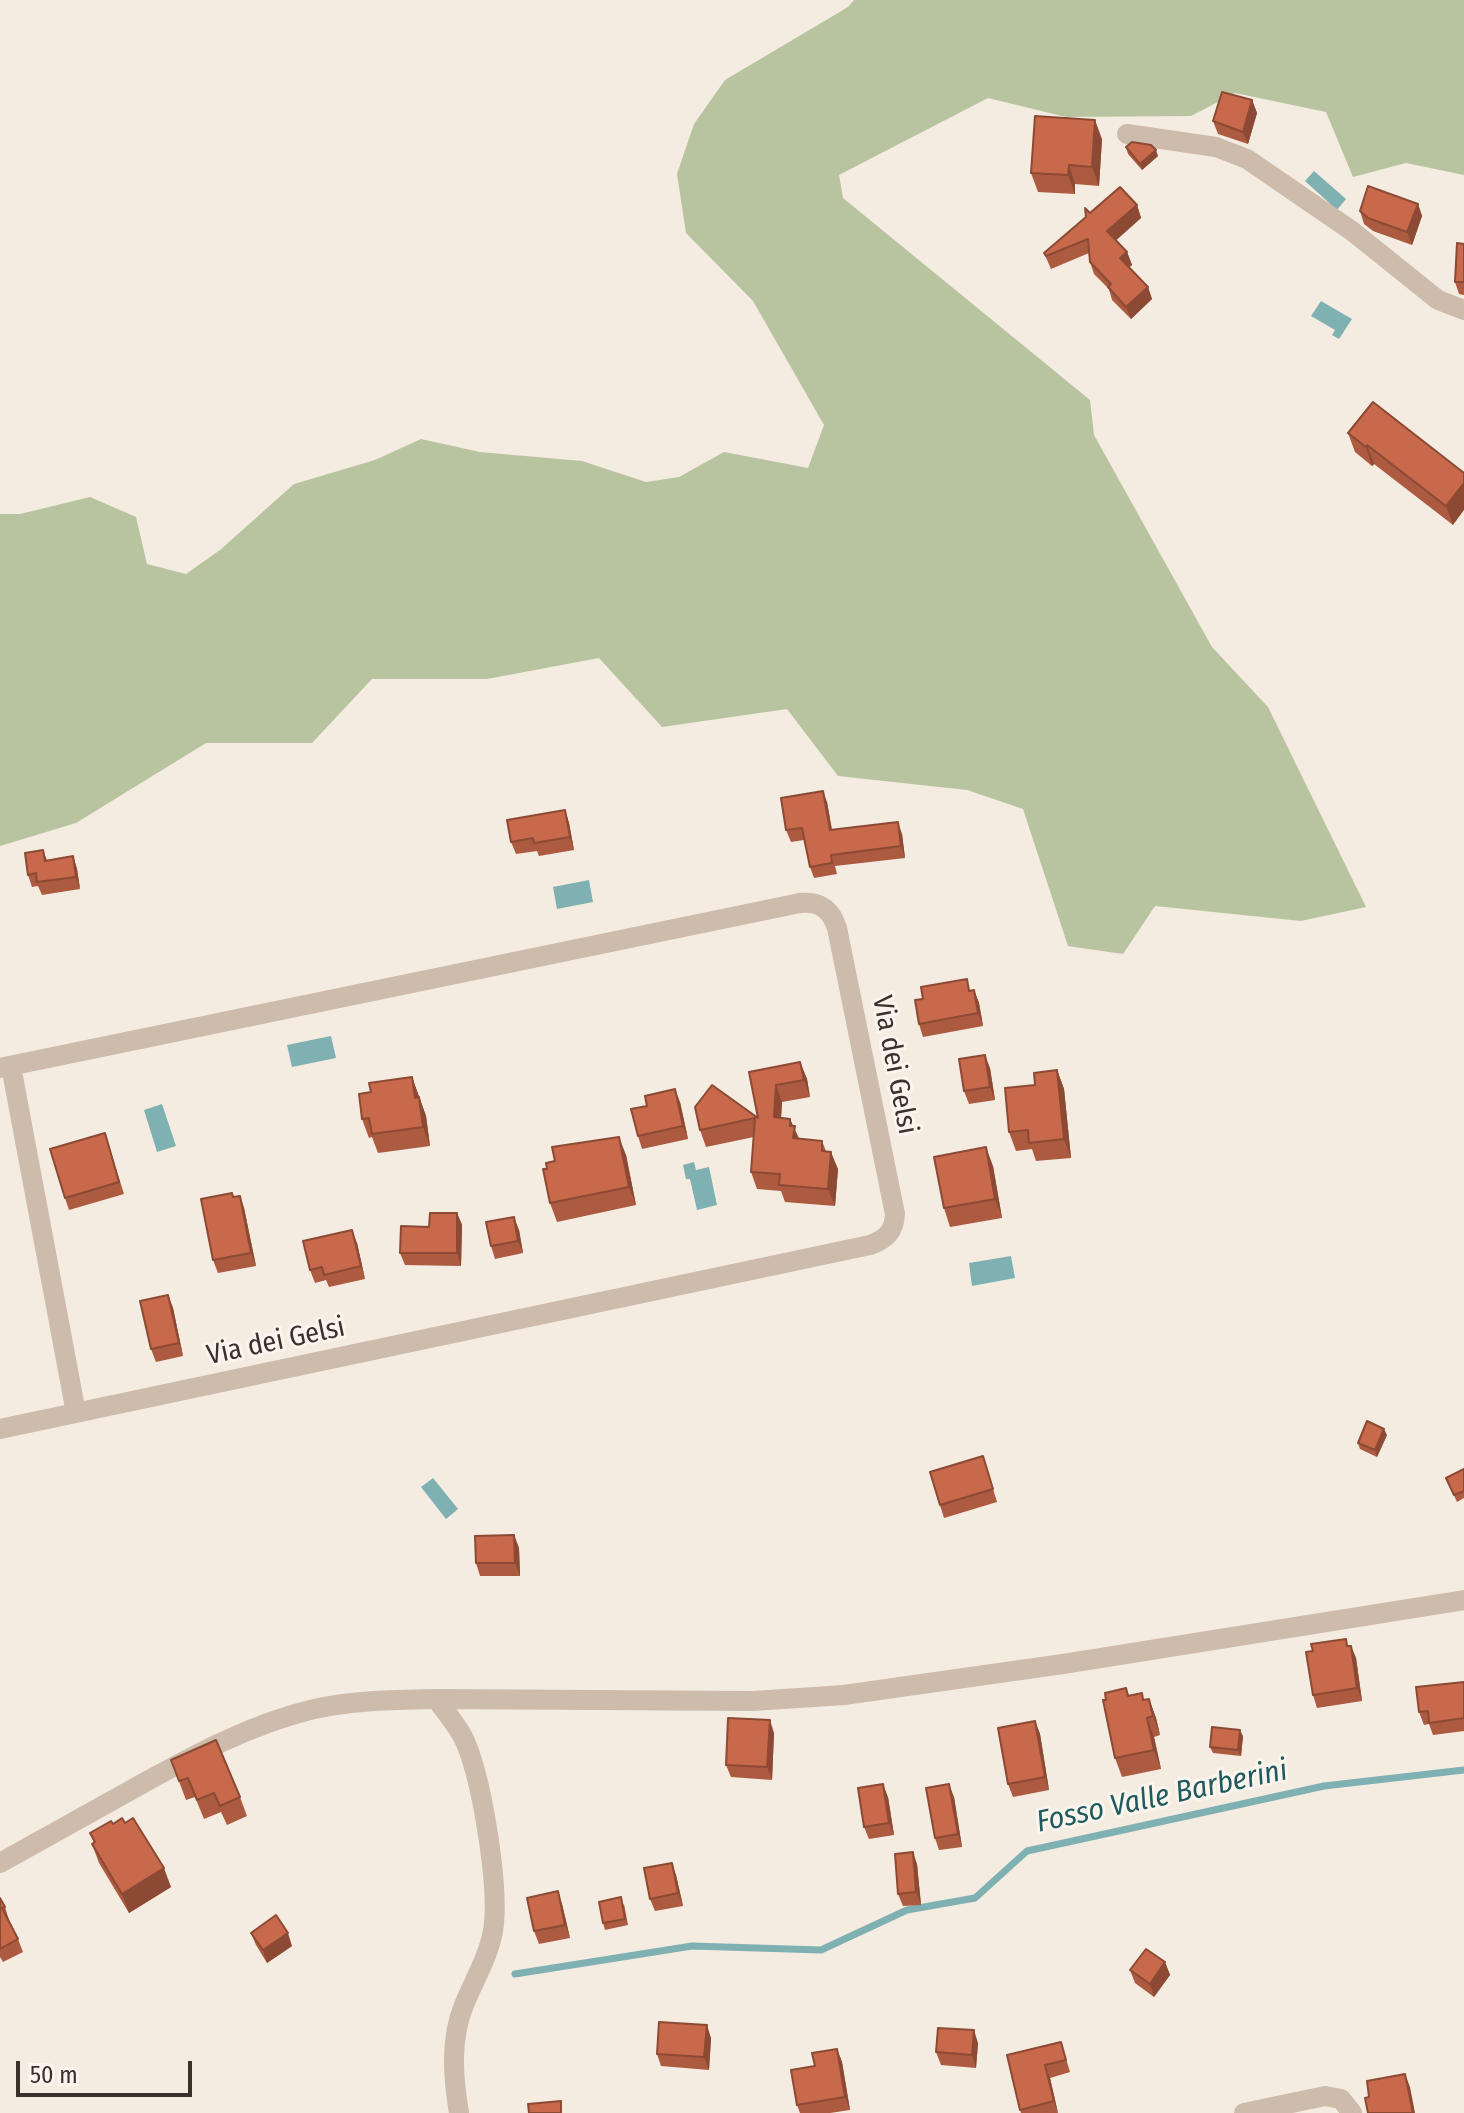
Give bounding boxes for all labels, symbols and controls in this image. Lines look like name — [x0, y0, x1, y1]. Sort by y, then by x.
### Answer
street label: Via dei Gelsi — [864, 993, 924, 1137]
street label: Via dei Gelsi — [204, 1311, 348, 1373]
water label: Fosso Valle Barberini — [1033, 1753, 1291, 1841]
scale bar — [20, 2045, 196, 2095]
text: 50 m — [30, 2061, 78, 2089]

